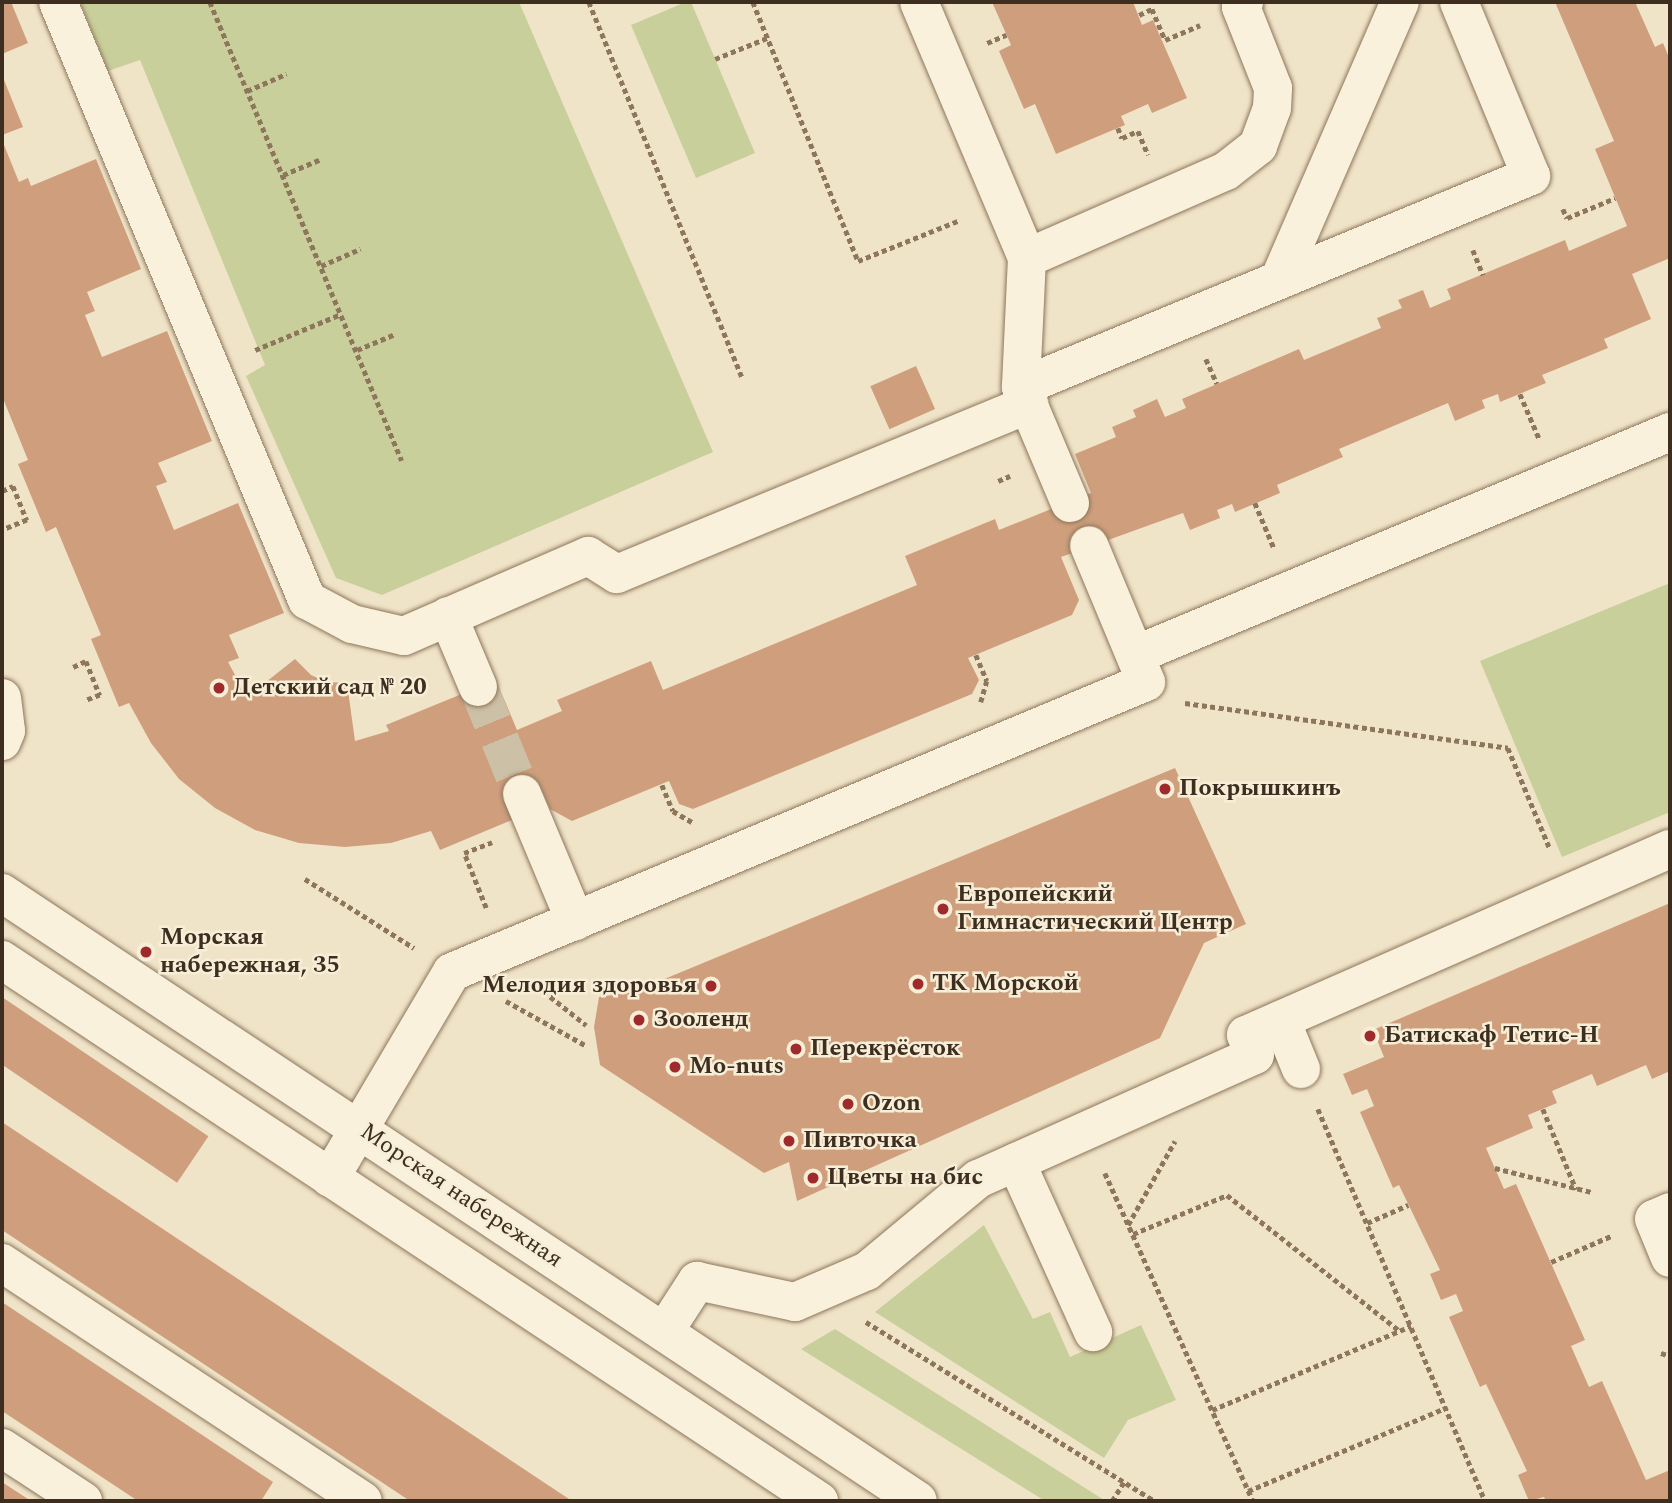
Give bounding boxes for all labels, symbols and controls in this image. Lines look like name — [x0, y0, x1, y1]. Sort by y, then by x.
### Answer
place label: Детский сад № 20 — [233, 674, 427, 702]
marker: Детский сад № 20 — [211, 680, 227, 696]
place label: Покрышкинъ — [1179, 775, 1341, 803]
marker: Покрышкинъ — [1157, 781, 1173, 797]
place label: Европейский Гимнастический Центр — [957, 881, 1233, 937]
marker: Европейский Гимнастический Центр — [935, 901, 951, 917]
place label: Морская набережная, 35 — [160, 924, 340, 980]
marker: Морская набережная, 35 — [138, 944, 154, 960]
place label: ТК Морской — [932, 970, 1079, 998]
place label: Мелодия здоровья — [482, 972, 697, 1000]
marker: ТК Морской — [910, 976, 926, 992]
marker: Мелодия здоровья — [703, 978, 719, 994]
place label: Зооленд — [653, 1006, 749, 1034]
marker: Зооленд — [631, 1012, 647, 1028]
place label: Батискаф Тетис-Н — [1384, 1022, 1599, 1050]
marker: Батискаф Тетис-Н — [1362, 1028, 1378, 1044]
place label: Перекрёсток — [810, 1035, 960, 1063]
marker: Перекрёсток — [788, 1041, 804, 1057]
place label: Mo-nuts — [689, 1053, 784, 1081]
marker: Mo-nuts — [667, 1059, 683, 1075]
place label: Ozon — [862, 1090, 921, 1118]
marker: Ozon — [840, 1096, 856, 1112]
street label: Морская набережная — [354, 1118, 568, 1274]
place label: Пивточка — [803, 1127, 917, 1155]
marker: Пивточка — [781, 1133, 797, 1149]
place label: Цветы на бис — [827, 1164, 983, 1192]
marker: Цветы на бис — [805, 1170, 821, 1186]

